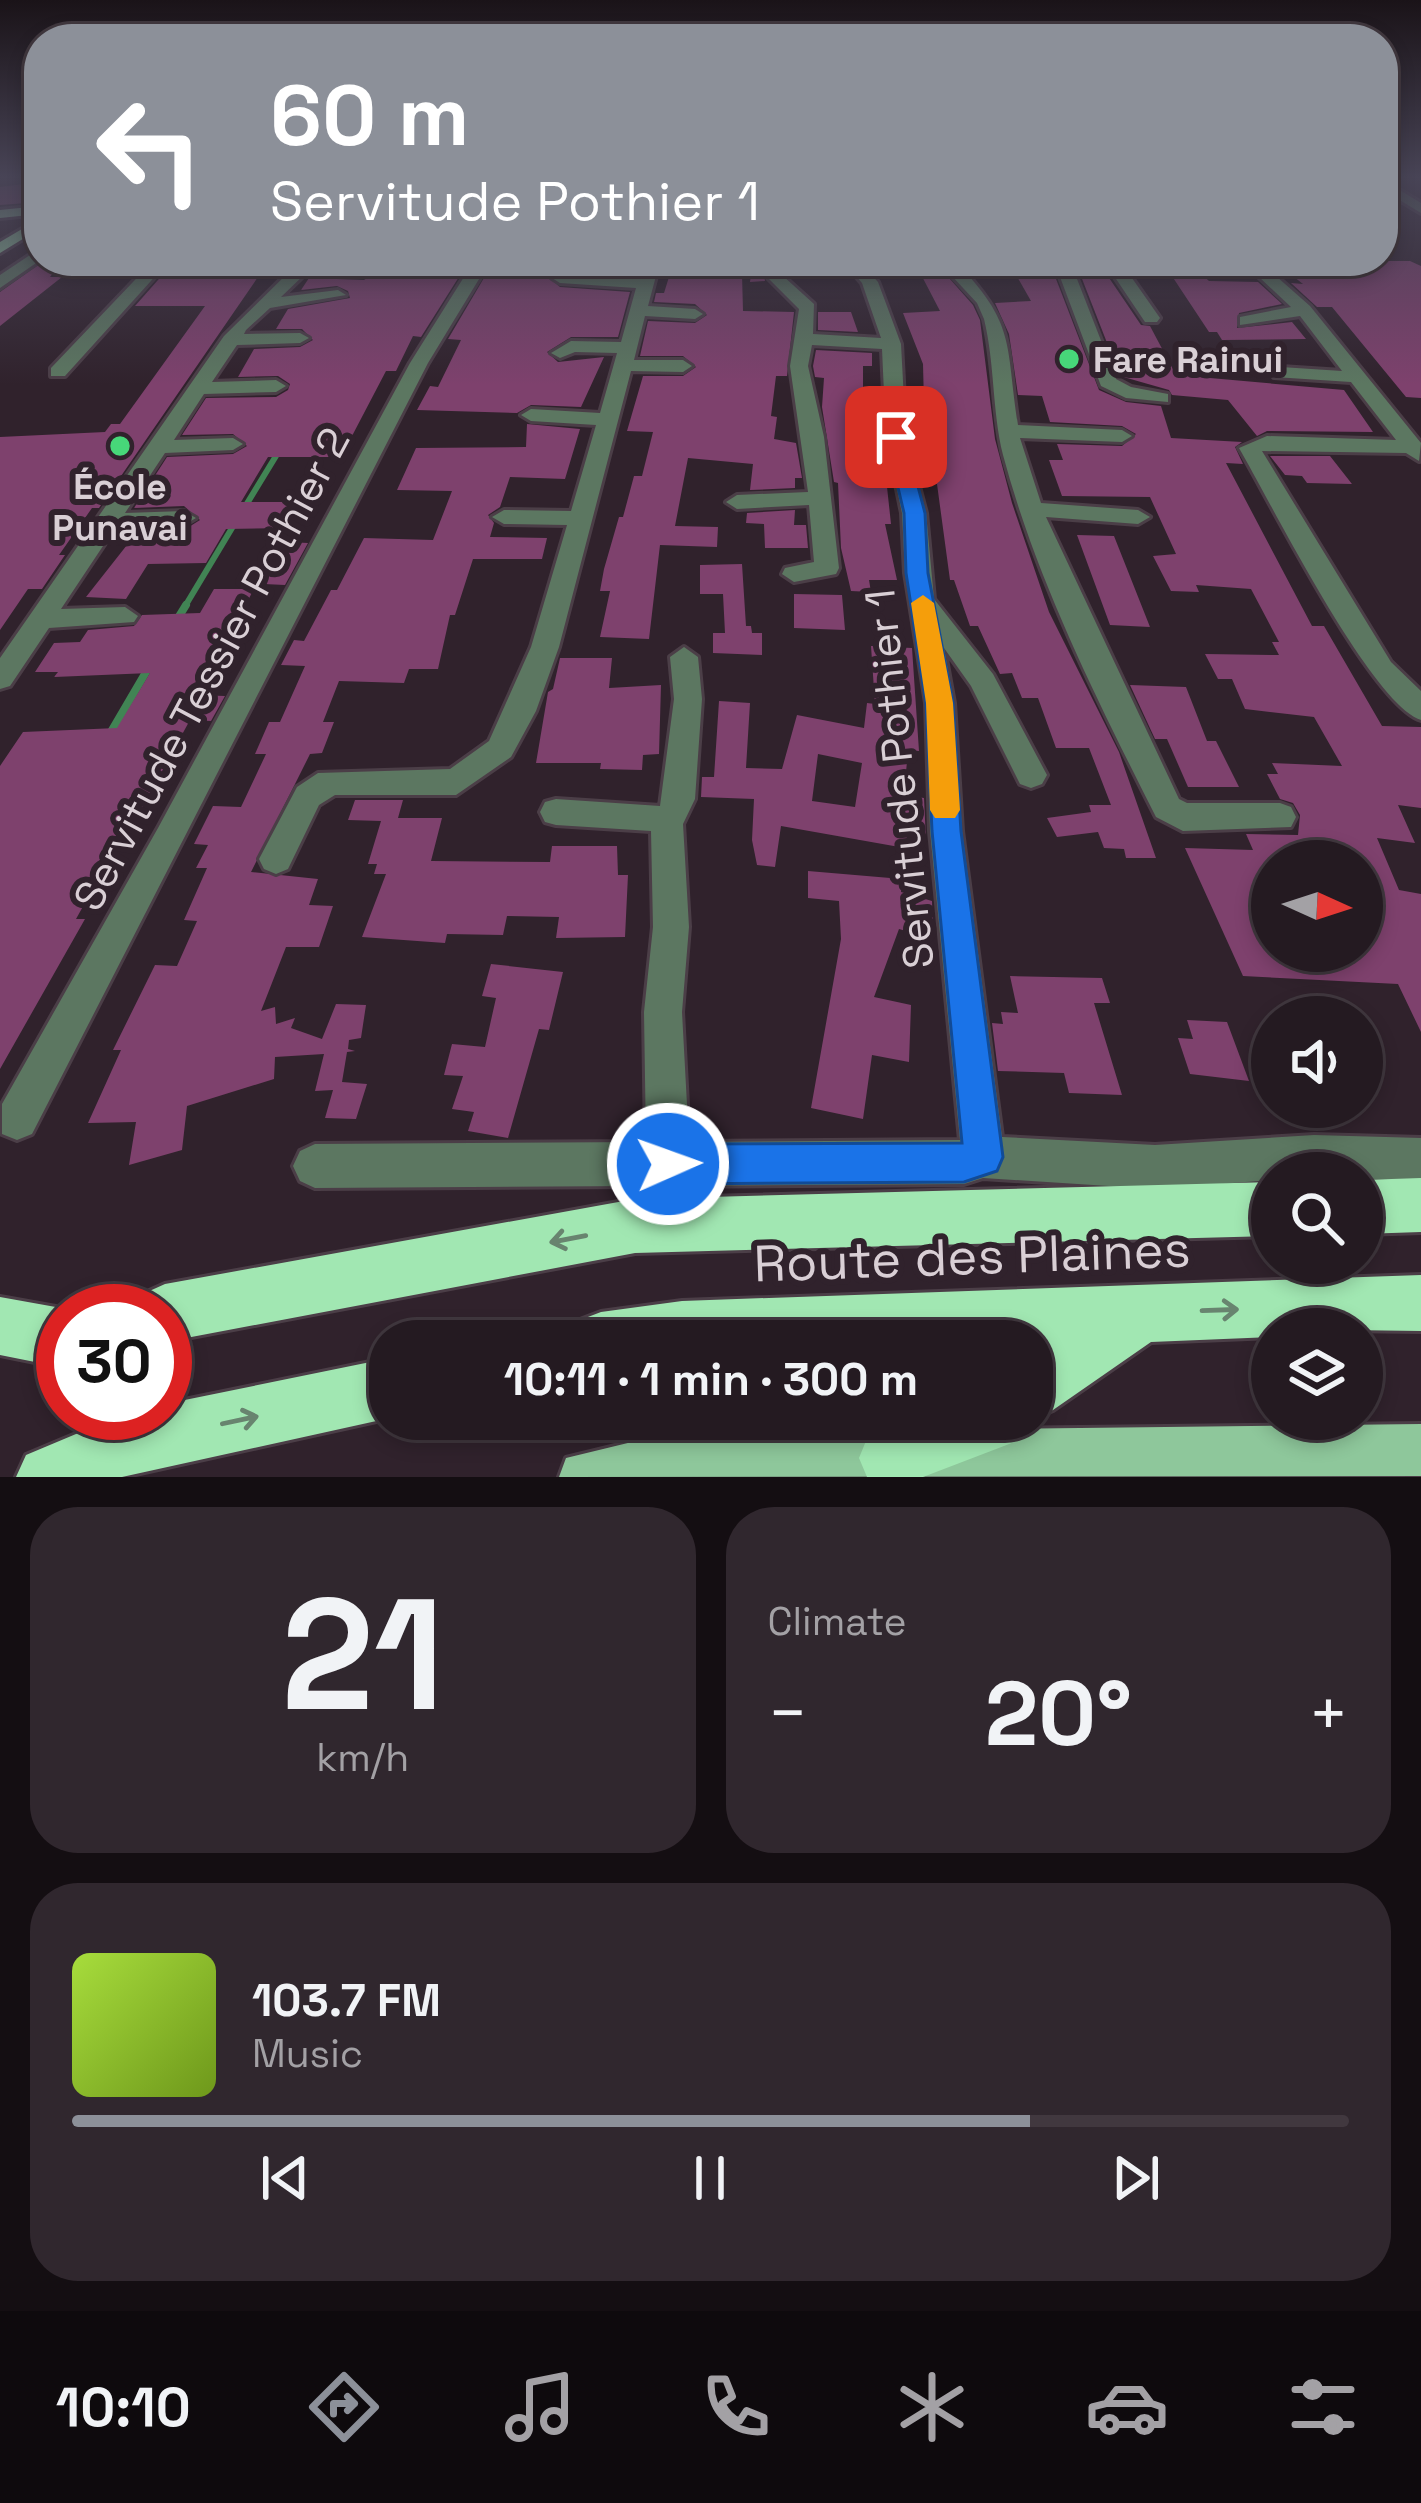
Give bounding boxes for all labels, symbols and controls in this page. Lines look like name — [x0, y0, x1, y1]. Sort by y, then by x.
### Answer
text: 60 m — [270, 62, 469, 170]
icon: left — [72, 72, 228, 228]
text: Servitude Pothier 1 — [270, 167, 760, 236]
place label: Fare Rainui — [1093, 337, 1283, 383]
marker: Fare Rainui — [1056, 346, 1082, 372]
pin — [845, 386, 947, 488]
icon: arrive — [863, 404, 929, 470]
street label: Servitude Tessier Pothier 2 — [61, 419, 361, 920]
marker: École Punavai — [107, 433, 133, 459]
place label: École Punavai — [52, 464, 188, 551]
street label: Servitude Pothier 1 — [853, 587, 946, 971]
north arrow — [1251, 840, 1383, 972]
map controls — [1251, 840, 1383, 1440]
button: sound — [1251, 996, 1383, 1128]
position arrow — [605, 1101, 731, 1227]
button: search — [1251, 1152, 1383, 1284]
street label: Route des Plaines — [752, 1216, 1192, 1297]
one-way arrow — [550, 1229, 589, 1251]
speed limit sign: 30 — [36, 1284, 192, 1440]
one-way arrow — [1200, 1298, 1239, 1321]
button: layers — [1251, 1308, 1383, 1440]
text: 10:11 · 1 min · 300 m — [504, 1351, 918, 1408]
one-way arrow — [220, 1408, 259, 1431]
text: 21 — [281, 1555, 444, 1755]
text: Climate — [768, 1597, 907, 1646]
text: 20° — [985, 1656, 1132, 1771]
text: − — [768, 1671, 808, 1755]
text: + — [1308, 1671, 1349, 1755]
text: km/h — [316, 1733, 409, 1782]
text: 103.7 FM — [252, 1972, 441, 2029]
text: Music — [252, 2029, 363, 2078]
icon: previous — [252, 2145, 318, 2211]
icon: pause — [677, 2145, 743, 2211]
icon: next — [1103, 2145, 1169, 2211]
icon: directions — [302, 2365, 386, 2449]
icon: music — [498, 2365, 582, 2449]
icon: phone — [694, 2365, 778, 2449]
icon: climate — [890, 2365, 974, 2449]
icon: car — [1085, 2365, 1169, 2449]
icon: filters — [1281, 2365, 1365, 2449]
text: 10:10 — [56, 2373, 191, 2442]

